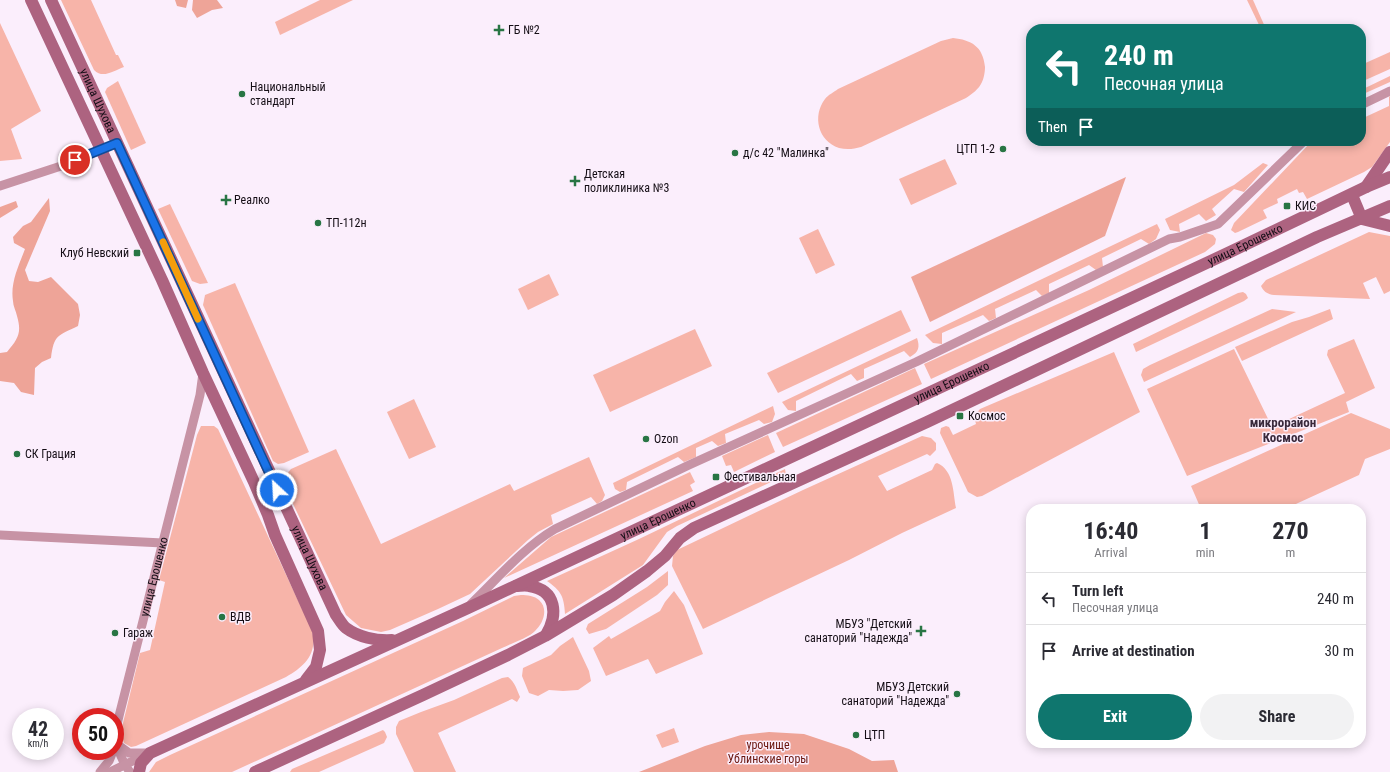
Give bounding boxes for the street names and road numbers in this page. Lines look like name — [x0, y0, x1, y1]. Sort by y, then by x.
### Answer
street label: улица Шухова — [77, 66, 119, 135]
street label: улица Ерошенко — [1205, 221, 1285, 269]
street label: улица Ерошенко — [912, 358, 992, 406]
street label: улица Ерошенко — [618, 496, 698, 543]
street label: улица Шухова — [289, 523, 331, 593]
street label: улица Ерошенко — [137, 535, 171, 618]

